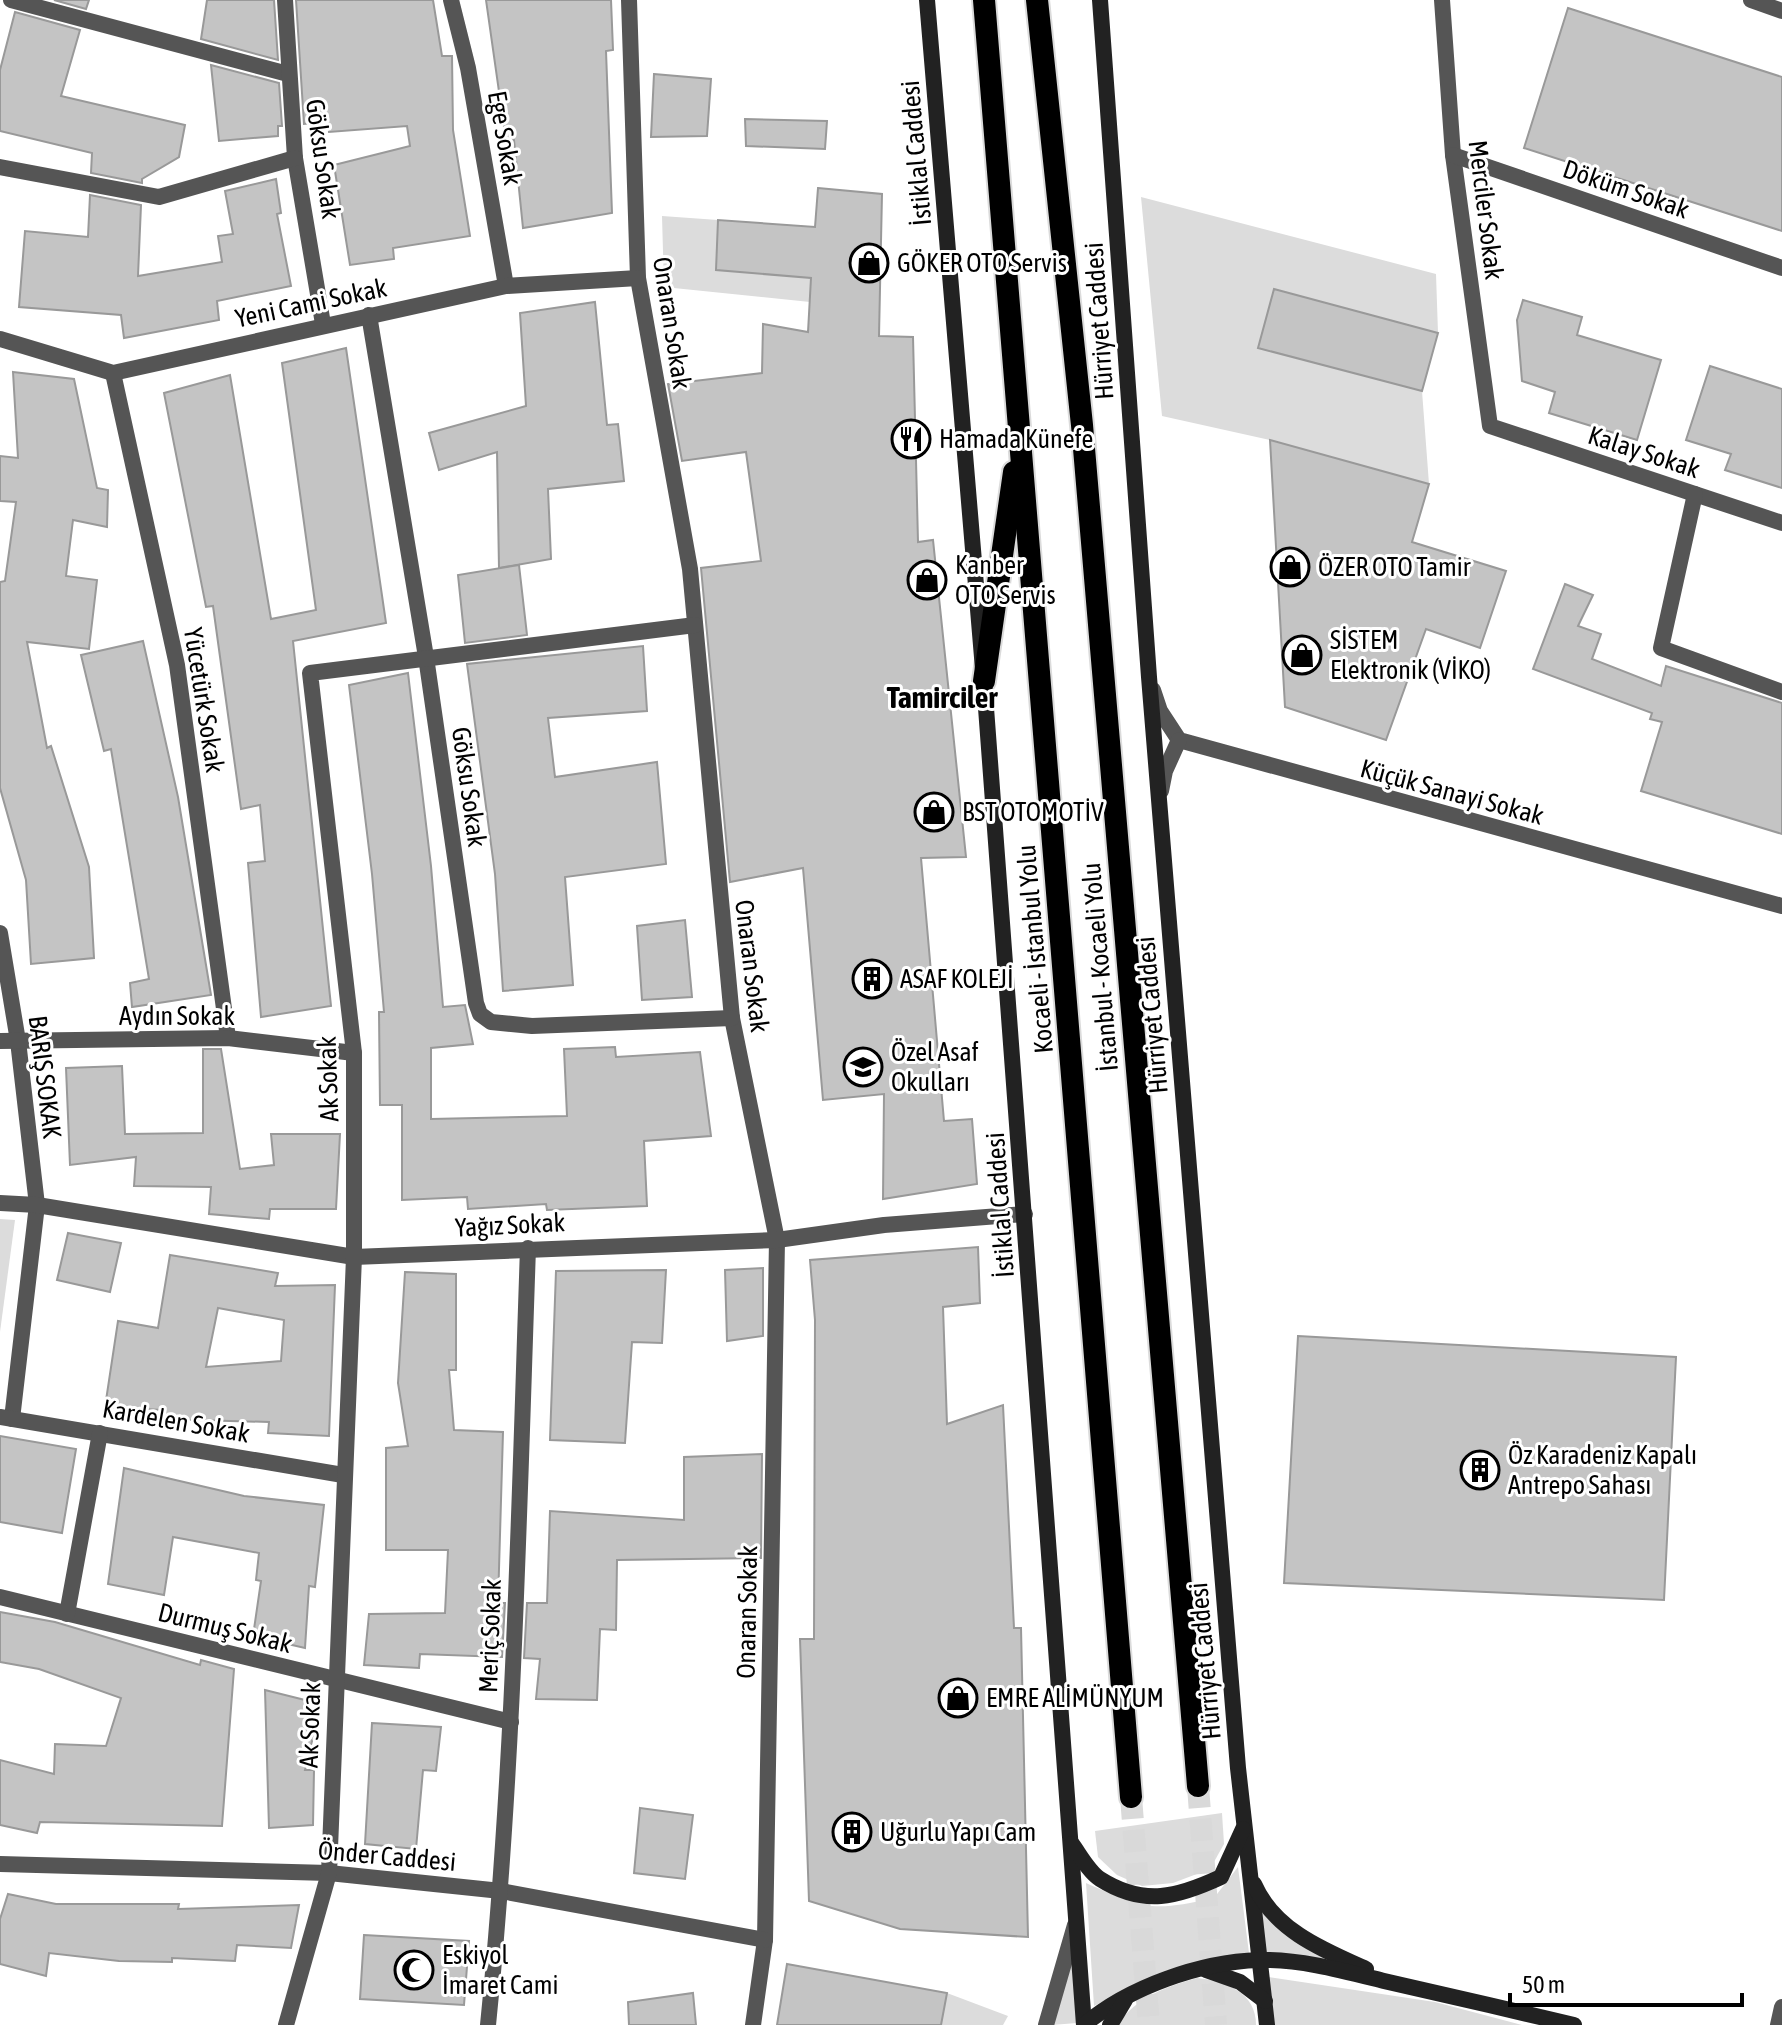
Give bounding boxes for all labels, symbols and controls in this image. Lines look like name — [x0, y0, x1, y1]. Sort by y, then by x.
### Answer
street label: İstiklal Caddesi — [895, 79, 937, 227]
street label: Ege Sokak — [482, 89, 528, 187]
street label: Göksu Sokak — [300, 97, 346, 221]
street label: Merciler Sokak — [1463, 139, 1509, 281]
street label: Döküm Sokak — [1559, 153, 1693, 225]
street label: Hürriyet Caddesi — [1079, 241, 1119, 401]
shop icon: GÖKER OTO Servis — [848, 242, 890, 284]
place label: GÖKER OTO Servis — [897, 248, 1067, 278]
street label: Onaran Sokak — [647, 255, 697, 391]
street label: Yeni Cami Sokak — [232, 272, 390, 334]
restaurant icon: Hamada Künefe — [890, 418, 932, 460]
street label: Kalay Sokak — [1584, 420, 1704, 484]
place label: Hamada Künefe — [939, 424, 1093, 454]
shop icon: ÖZER OTO Tamir — [1269, 546, 1311, 588]
place label: Kanber OTO Servis — [955, 550, 1056, 610]
place label: ÖZER OTO Tamir — [1318, 552, 1471, 582]
shop icon: Kanber OTO Servis — [906, 559, 948, 601]
street label: Yücetürk Sokak — [178, 625, 230, 775]
place label: SİSTEM Elektronik (VİKO) — [1330, 625, 1491, 685]
shop icon: SİSTEM Elektronik (VİKO) — [1281, 634, 1323, 676]
district label: Tamirciler — [887, 680, 998, 714]
street label: Göksu Sokak — [446, 725, 492, 849]
street label: Küçük Sanayi Sokak — [1357, 753, 1547, 831]
shop icon: BST OTOMOTİV — [913, 791, 955, 833]
place label: BST OTOMOTİV — [962, 797, 1104, 827]
street label: Kocaeli - İstanbul Yolu — [1011, 843, 1059, 1055]
street label: İstanbul - Kocaeli Yolu — [1076, 861, 1124, 1073]
street label: Onaran Sokak — [729, 898, 775, 1034]
street label: Hürriyet Caddesi — [1130, 935, 1174, 1095]
building icon: ASAF KOLEJİ — [851, 958, 893, 1000]
place label: ASAF KOLEJİ — [900, 964, 1014, 994]
street label: Aydın Sokak — [119, 1001, 235, 1031]
street label: BARIŞ SOKAK — [23, 1014, 67, 1140]
street label: Ak Sokak — [312, 1036, 344, 1122]
place label: Özel Asaf Okulları — [891, 1037, 979, 1097]
school or university icon: Özel Asaf Okulları — [842, 1046, 884, 1088]
street label: İstiklal Caddesi — [980, 1131, 1020, 1279]
street label: Yağız Sokak — [454, 1207, 566, 1243]
street label: Kardelen Sokak — [100, 1393, 252, 1449]
place label: Öz Karadeniz Kapalı Antrepo Sahası — [1508, 1440, 1697, 1500]
building icon: Öz Karadeniz Kapalı Antrepo Sahası — [1459, 1449, 1501, 1491]
street label: Onaran Sokak — [731, 1545, 763, 1679]
street label: Meriç Sokak — [473, 1578, 507, 1694]
street label: Hürriyet Caddesi — [1183, 1581, 1227, 1741]
street label: Durmuş Sokak — [155, 1597, 295, 1659]
shop icon: EMRE ALİMÜNYUM — [937, 1677, 979, 1719]
street label: Ak Sokak — [294, 1682, 326, 1768]
place label: EMRE ALİMÜNYUM — [986, 1683, 1164, 1713]
building icon: Uğurlu Yapı Cam — [831, 1811, 873, 1853]
place label: Uğurlu Yapı Cam — [880, 1817, 1036, 1847]
street label: Önder Caddesi — [317, 1835, 457, 1877]
place label: Eskiyol İmaret Cami — [442, 1940, 558, 2000]
mosque icon: Eskiyol İmaret Cami — [393, 1949, 435, 1991]
scale bar — [1510, 1957, 1742, 2007]
text: 50 m — [1522, 1971, 1565, 1998]

